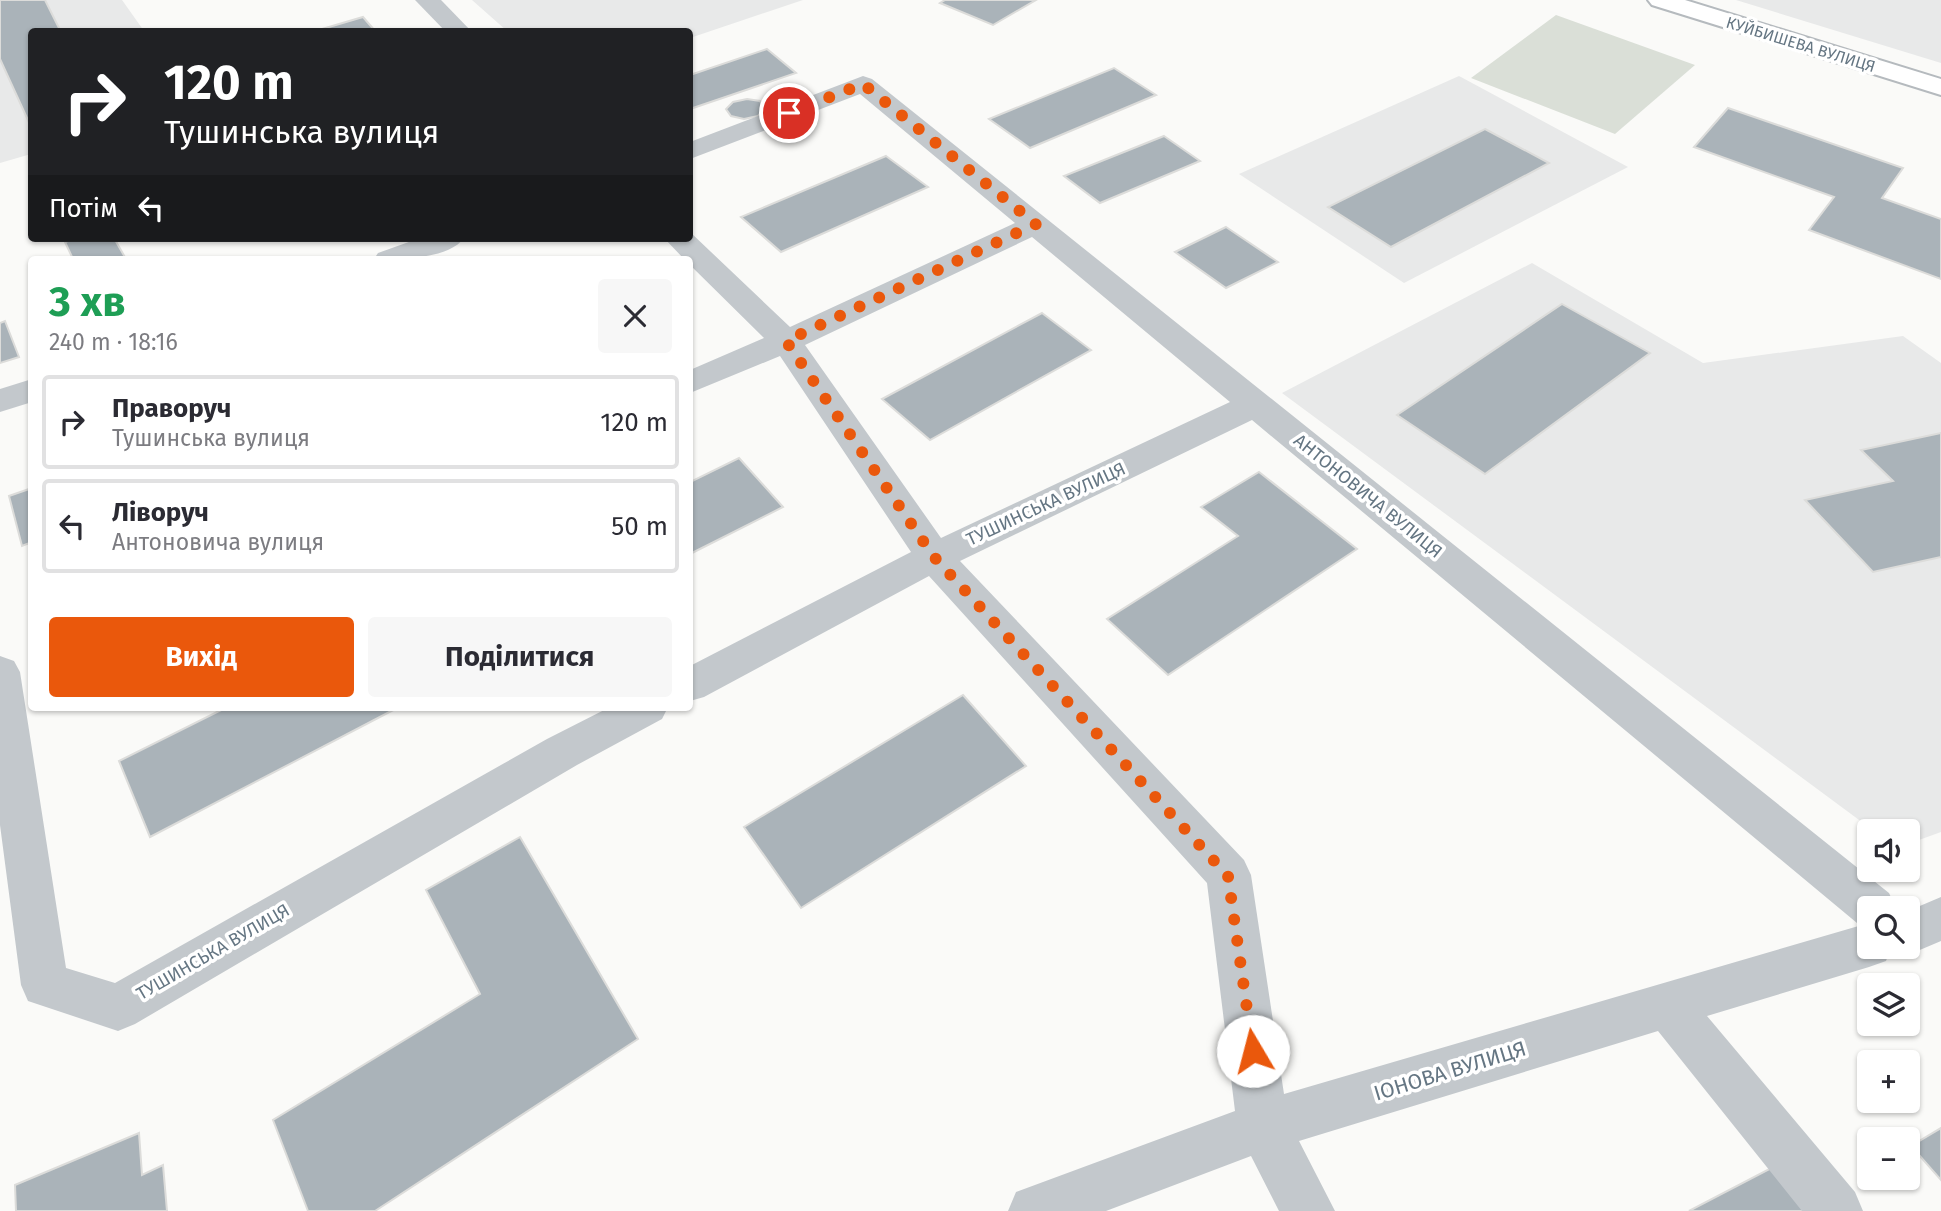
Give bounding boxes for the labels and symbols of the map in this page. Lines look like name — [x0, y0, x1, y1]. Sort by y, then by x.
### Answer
street label: КУЙБИШЕВА ВУЛИЦЯ — [1724, 13, 1878, 76]
pin — [759, 83, 819, 143]
street label: АНТОНОВИЧА ВУЛИЦЯ — [1289, 429, 1447, 563]
street label: ТУШИНСЬКА ВУЛИЦЯ — [963, 457, 1129, 551]
street label: ТУШИНСЬКА ВУЛИЦЯ — [133, 899, 293, 1005]
position arrow — [1216, 1014, 1290, 1088]
street label: ІОНОВА ВУЛИЦЯ — [1371, 1036, 1529, 1106]

